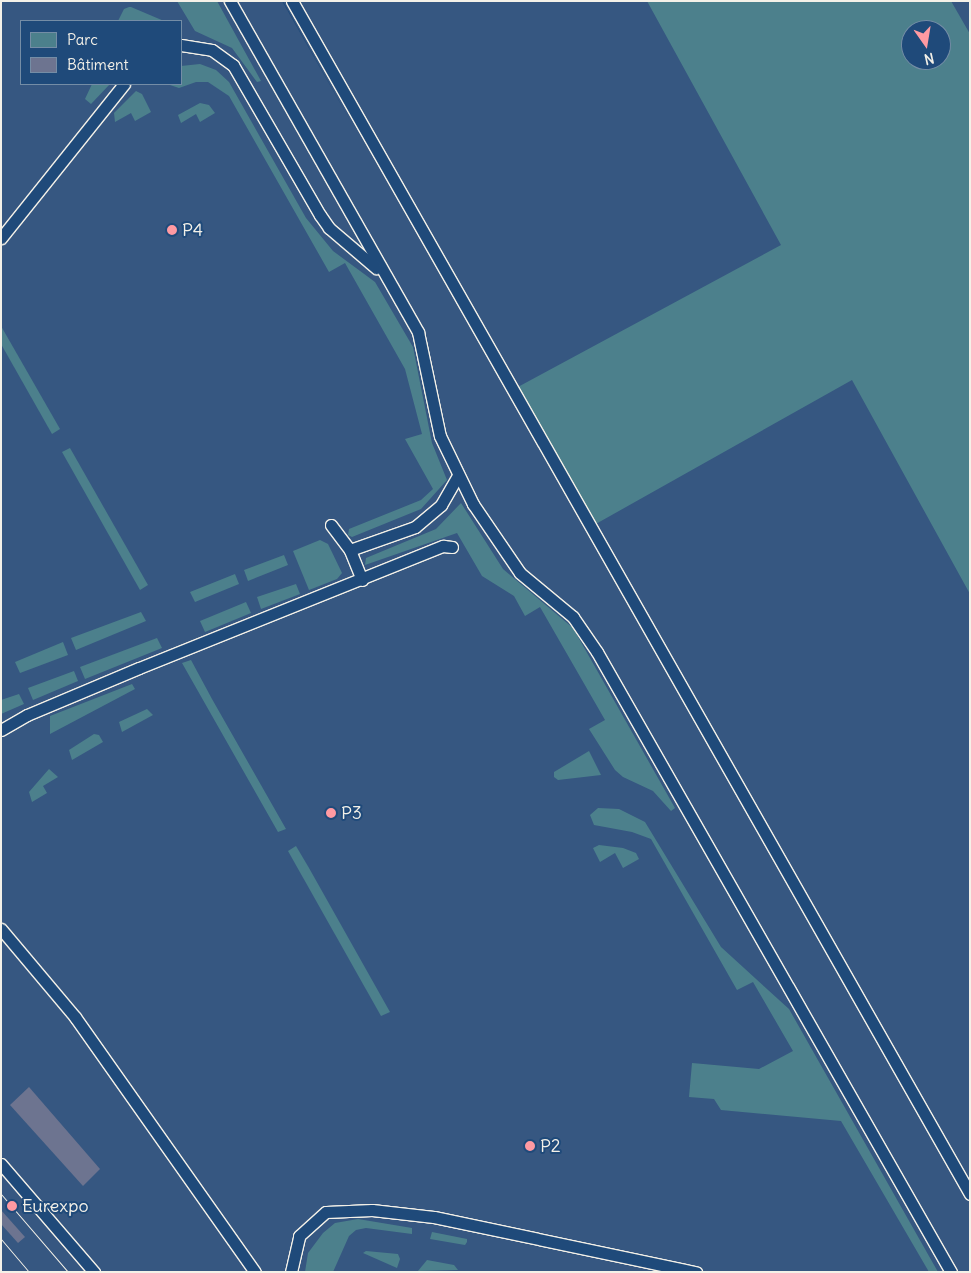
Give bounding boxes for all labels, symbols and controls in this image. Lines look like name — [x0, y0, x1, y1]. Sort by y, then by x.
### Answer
legend — [20, 20, 182, 85]
north arrow — [901, 20, 951, 70]
text: Parc — [67, 30, 98, 49]
text: N — [922, 49, 936, 69]
text: Bâtiment — [67, 55, 129, 74]
place label: P4 — [182, 219, 203, 241]
marker: P4 — [166, 224, 178, 236]
place label: P3 — [341, 802, 362, 824]
marker: P3 — [325, 807, 337, 819]
place label: P2 — [540, 1135, 561, 1157]
marker: P2 — [524, 1140, 536, 1152]
place label: Eurexpo — [22, 1195, 89, 1217]
marker: Eurexpo — [6, 1200, 18, 1212]

